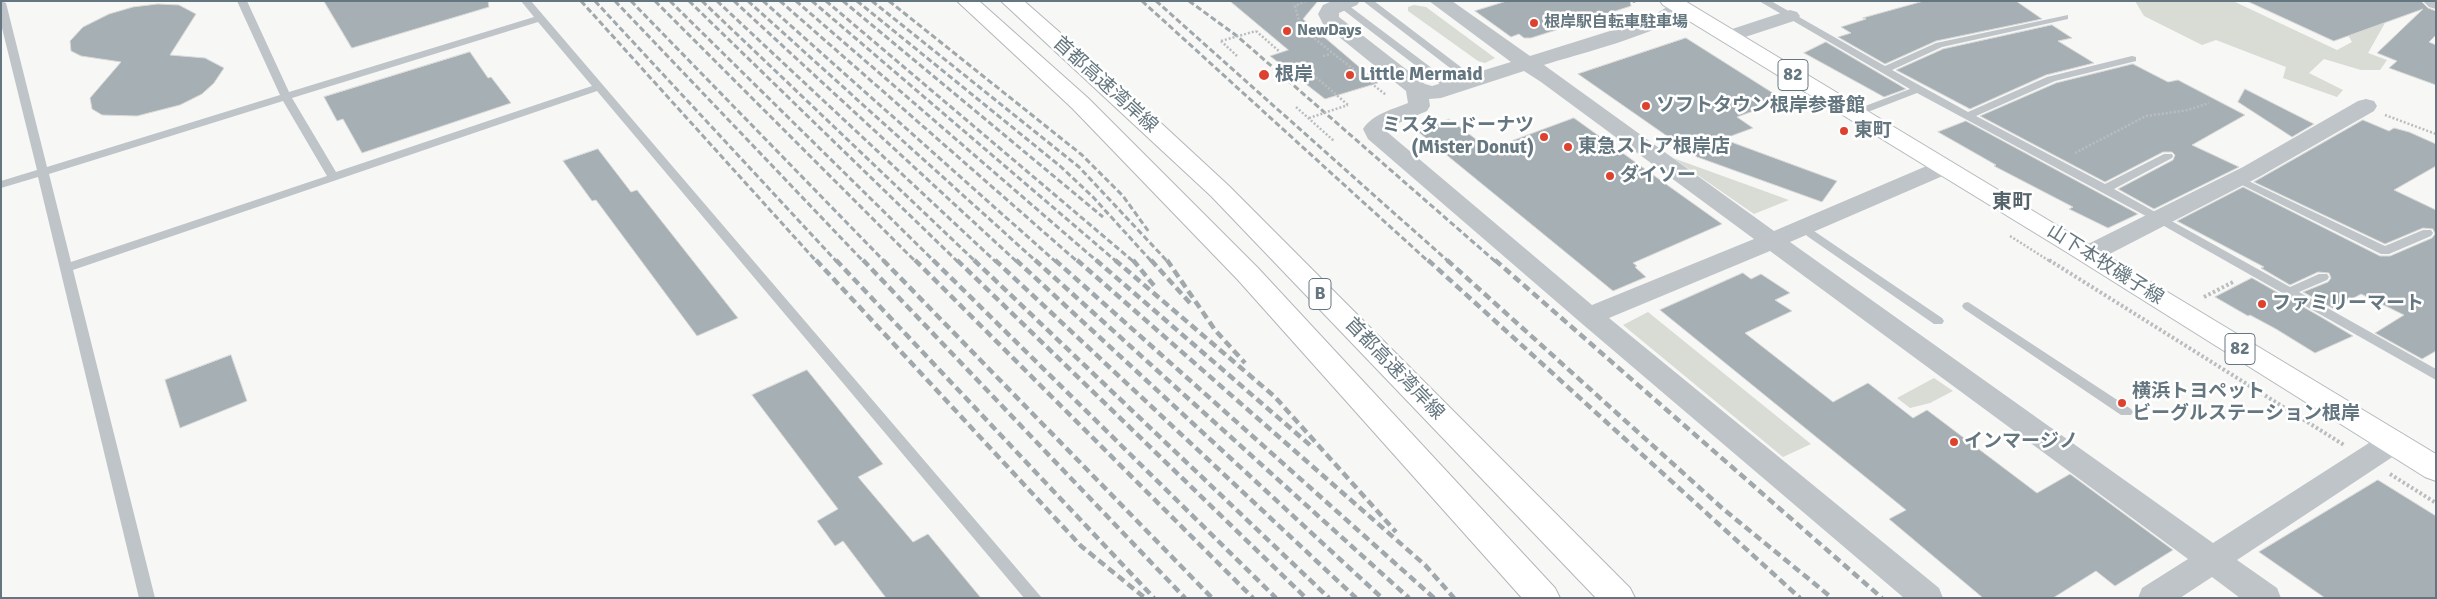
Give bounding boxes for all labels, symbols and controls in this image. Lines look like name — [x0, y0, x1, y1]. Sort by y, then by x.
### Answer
place label: 根岸駅自転車駐車場 — [1544, 13, 1688, 33]
marker: 根岸駅自転車駐車場 — [1528, 17, 1540, 29]
place label: NewDays — [1297, 21, 1362, 41]
marker: NewDays — [1281, 25, 1293, 37]
street label: 首都高速湾岸線 — [1048, 32, 1162, 138]
road number: 82 — [1778, 60, 1808, 90]
place label: 根岸 — [1275, 64, 1313, 86]
place label: Little Mermaid — [1360, 64, 1483, 86]
marker: 根岸 — [1257, 68, 1271, 82]
marker: Little Mermaid — [1344, 69, 1356, 81]
place label: ソフトタウン根岸参番館 — [1656, 95, 1865, 117]
marker: ソフトタウン根岸参番館 — [1640, 100, 1652, 112]
place label: ミスタードーナツ (Mister Donut) — [1382, 115, 1534, 159]
place label: 東町 — [1854, 120, 1892, 142]
marker: 東町 — [1838, 125, 1850, 137]
marker: ミスタードーナツ (Mister Donut) — [1538, 131, 1550, 143]
place label: 東急ストア根岸店 — [1578, 136, 1730, 158]
marker: 東急ストア根岸店 — [1562, 141, 1574, 153]
place label: ダイソー — [1620, 165, 1696, 187]
marker: ダイソー — [1604, 170, 1616, 182]
district label: 東町 — [1992, 191, 2032, 215]
street label: 山下本牧磯子線 — [2043, 220, 2167, 310]
road number: B — [1309, 278, 1331, 310]
place label: ファミリーマート — [2272, 293, 2424, 315]
marker: ファミリーマート — [2256, 298, 2268, 310]
street label: 首都高速湾岸線 — [1340, 313, 1448, 425]
road number: 82 — [2225, 334, 2255, 364]
place label: 横浜トヨペット ビーグルステーション根岸 — [2132, 381, 2360, 425]
marker: 横浜トヨペット ビーグルステーション根岸 — [2116, 397, 2128, 409]
place label: インマージノ — [1964, 431, 2078, 453]
marker: インマージノ — [1948, 436, 1960, 448]

